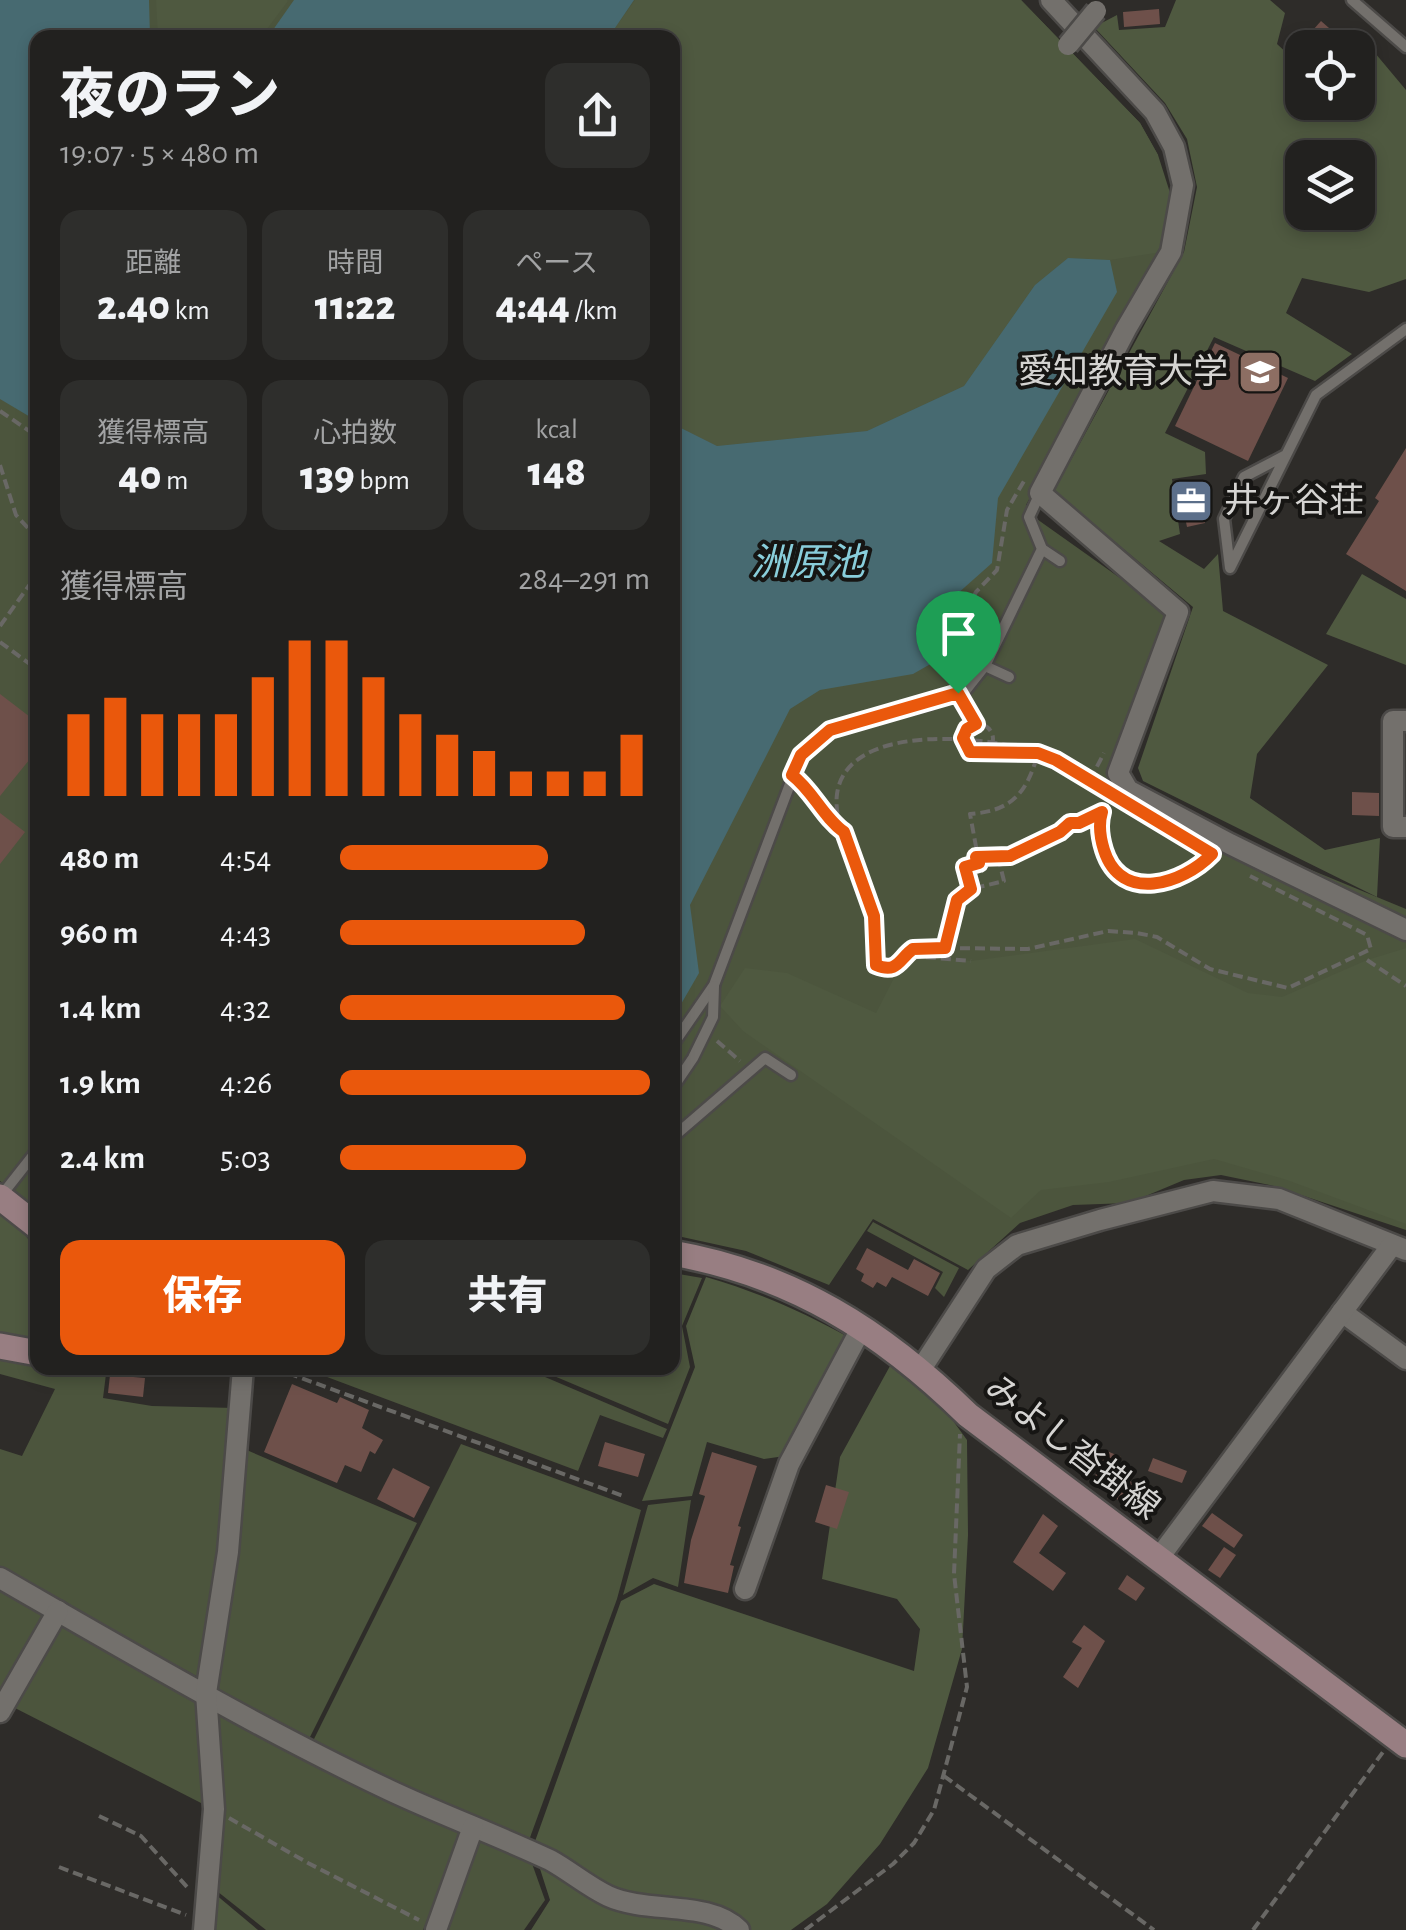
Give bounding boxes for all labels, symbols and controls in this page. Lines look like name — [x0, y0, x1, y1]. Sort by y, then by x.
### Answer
map controls — [1285, 30, 1375, 230]
button: locate — [1285, 30, 1375, 120]
button: share — [545, 63, 650, 168]
text: 夜のラン — [60, 69, 280, 124]
text: 19:07 · 5 × 480 m — [60, 137, 259, 169]
button: layers — [1285, 140, 1375, 230]
text: 距離 — [125, 250, 181, 278]
text: 時間 — [327, 250, 383, 278]
text: ペース — [515, 250, 598, 278]
text: 2.40 — [97, 285, 170, 327]
text: 11:22 — [315, 285, 395, 327]
text: 4:44 — [496, 285, 570, 327]
text: km — [170, 297, 210, 325]
text: /km — [570, 297, 618, 325]
school or university icon: 愛知教育大学 — [1237, 349, 1283, 395]
place label: 愛知教育大学 — [1018, 353, 1228, 390]
text: kcal — [535, 416, 578, 444]
text: 獲得標高 — [97, 420, 209, 448]
text: 心拍数 — [313, 420, 397, 448]
text: 148 — [528, 451, 586, 493]
text: 40 — [118, 455, 161, 497]
text: 139 — [300, 455, 355, 497]
text: m — [161, 467, 189, 495]
text: bpm — [355, 467, 410, 495]
office icon: 井ヶ谷荘 — [1168, 478, 1214, 524]
place label: 井ヶ谷荘 — [1224, 482, 1364, 519]
water label: 洲原池 — [751, 543, 869, 583]
text: 284–291 m — [518, 563, 650, 595]
text: 獲得標高 — [60, 571, 188, 603]
pin — [916, 591, 1001, 694]
icon: arrive — [931, 606, 986, 661]
text: 480 m — [60, 842, 139, 874]
text: 4:54 — [220, 842, 272, 874]
text: 960 m — [60, 917, 138, 949]
text: 4:43 — [220, 917, 271, 949]
text: 1.4 km — [60, 992, 141, 1024]
text: 4:32 — [220, 992, 270, 1024]
text: 1.9 km — [60, 1067, 141, 1099]
text: 4:26 — [220, 1067, 272, 1099]
text: 2.4 km — [60, 1142, 145, 1174]
text: 5:03 — [220, 1142, 271, 1174]
button: 保存 — [60, 1240, 345, 1355]
button: 共有 — [365, 1240, 650, 1355]
street label: みよし沓掛線 — [978, 1368, 1167, 1526]

